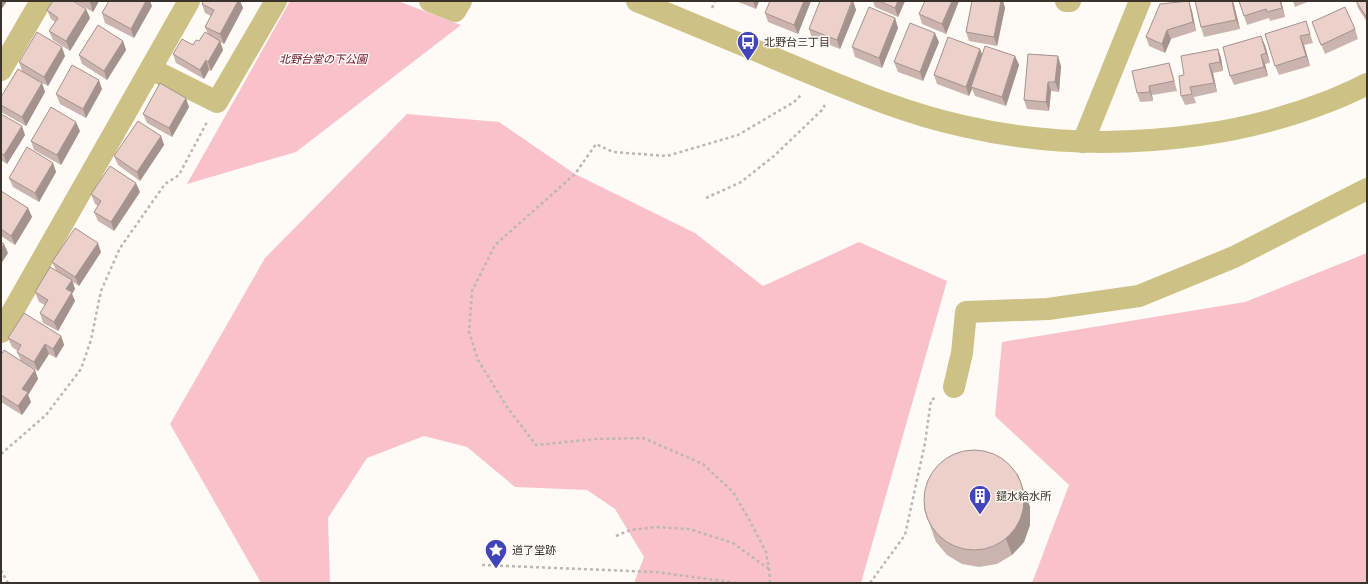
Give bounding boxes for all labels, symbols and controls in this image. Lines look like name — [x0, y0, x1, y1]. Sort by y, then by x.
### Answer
bus stop icon: 北野台三丁目 — [735, 29, 761, 62]
place label: 北野台三丁目 — [764, 36, 830, 48]
park label: 北野台堂の下公園 — [279, 53, 369, 65]
building icon: 鑓水給水所 — [967, 483, 993, 516]
place label: 鑓水給水所 — [996, 490, 1052, 502]
place icon: 道了堂跡 — [483, 537, 509, 570]
place label: 道了堂跡 — [512, 544, 556, 556]

